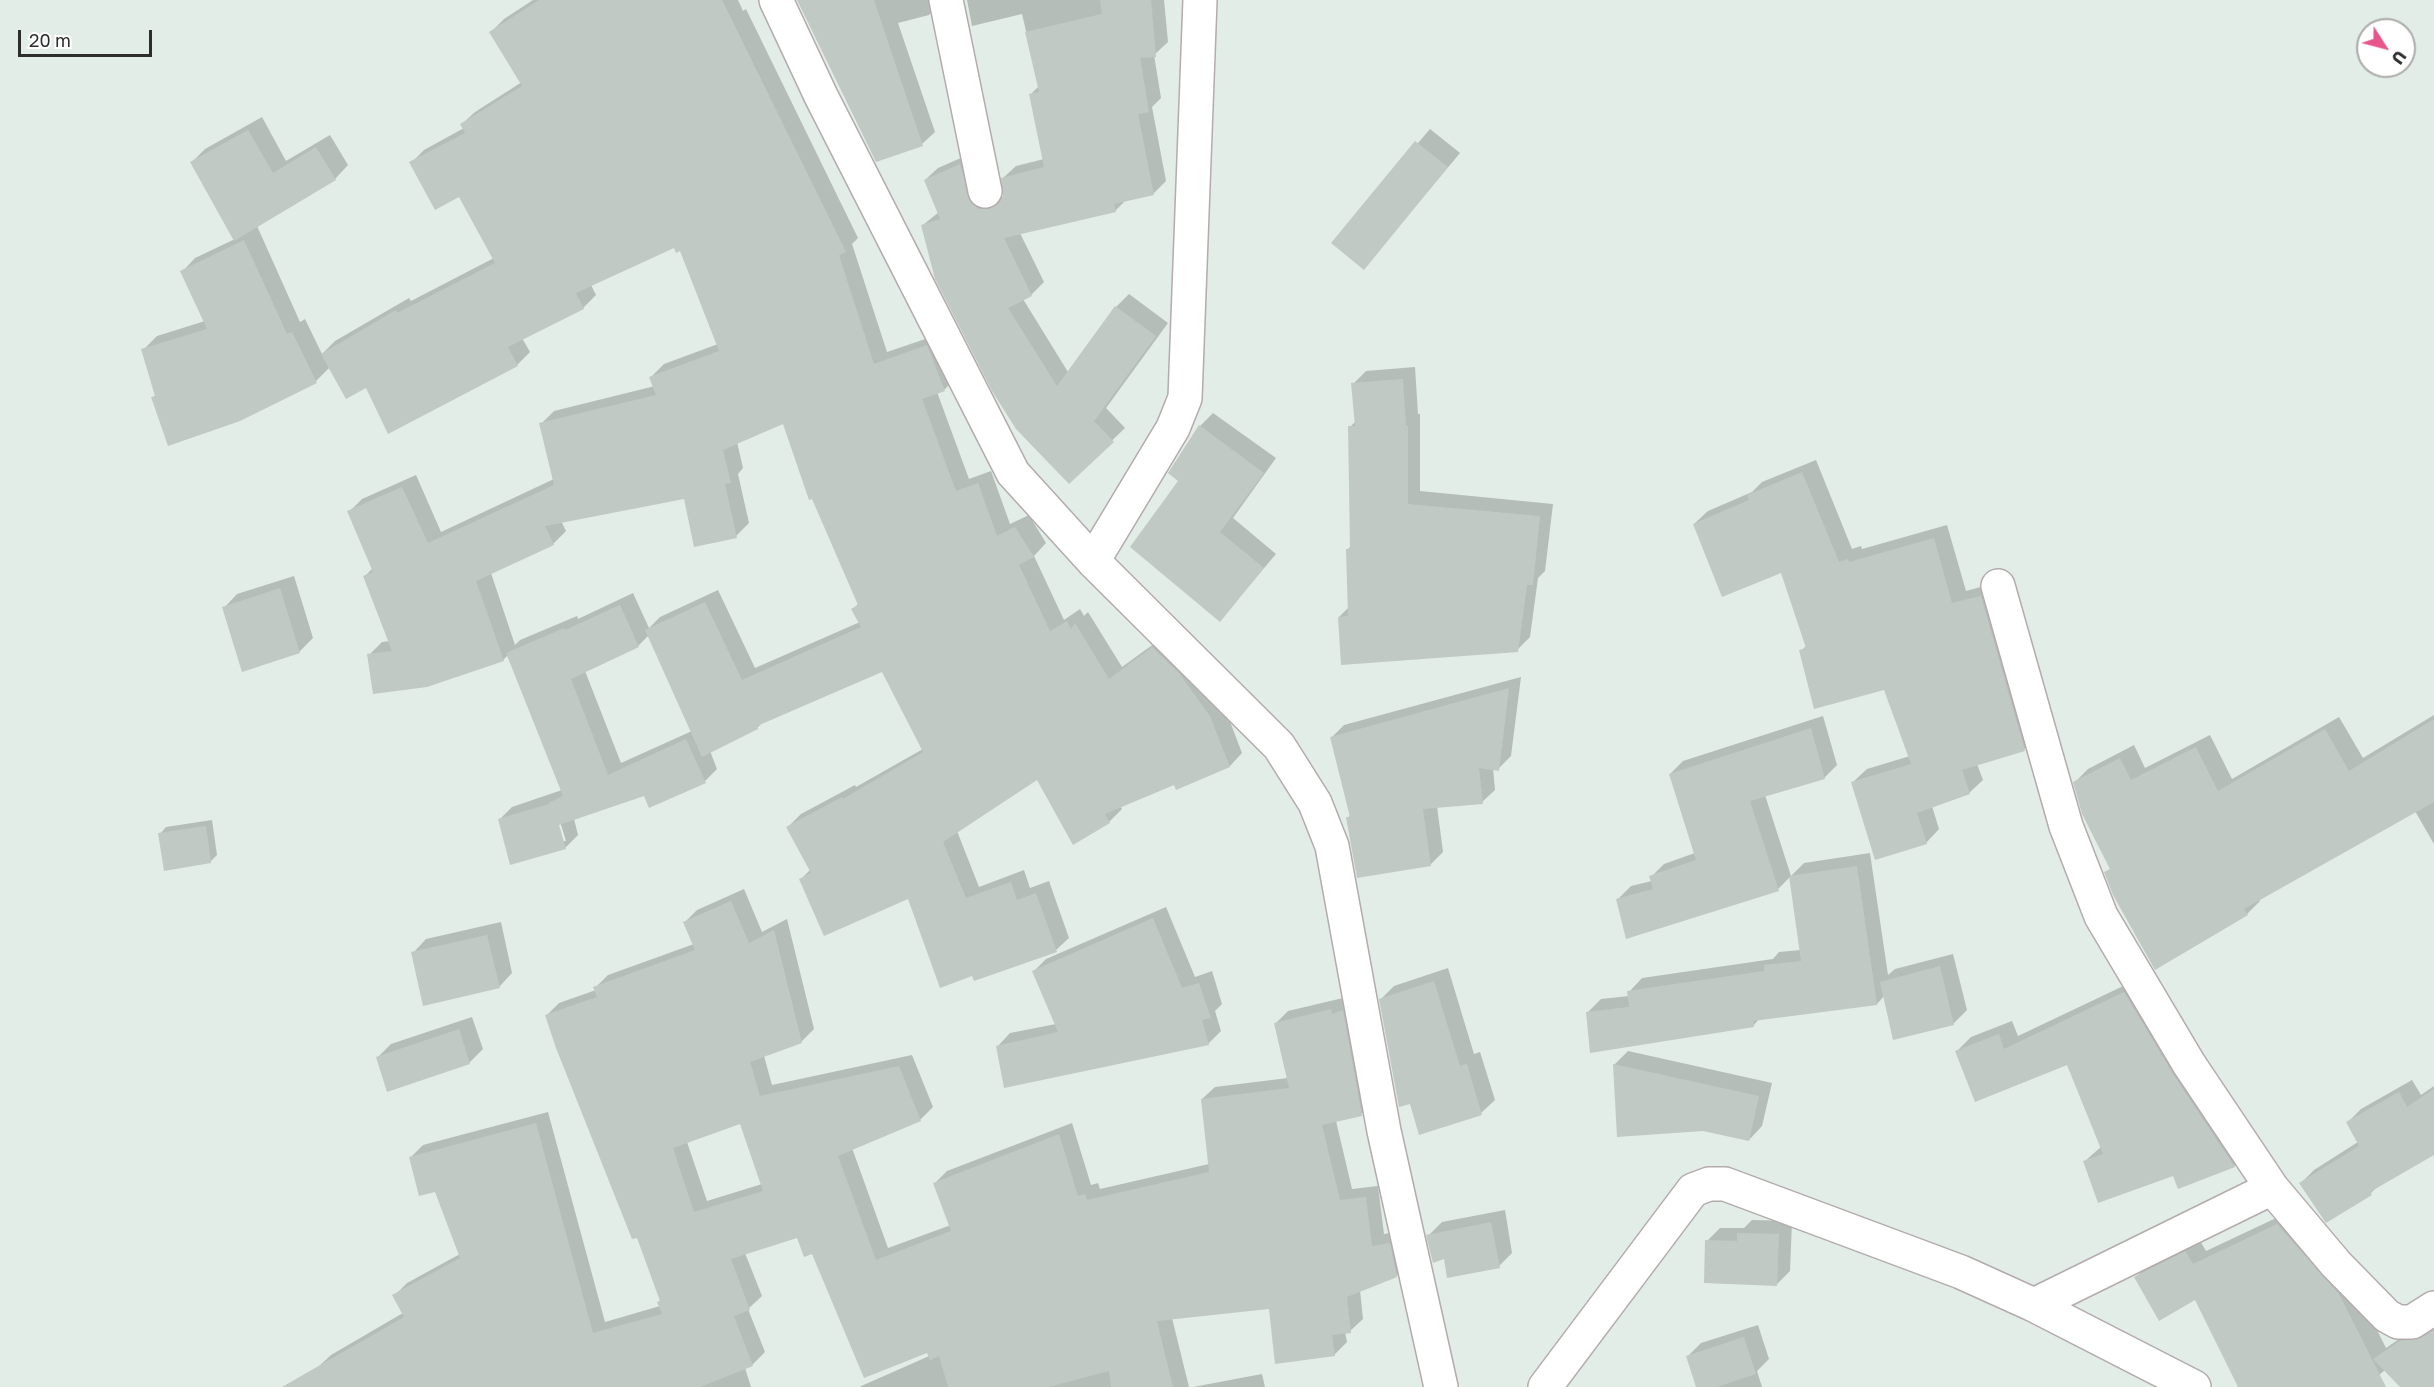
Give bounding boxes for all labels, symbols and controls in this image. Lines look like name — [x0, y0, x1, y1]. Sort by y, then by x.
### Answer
scale bar — [21, 18, 154, 56]
north arrow — [2356, 18, 2416, 78]
text: 20 m — [29, 29, 71, 51]
text: U — [2387, 47, 2410, 68]

